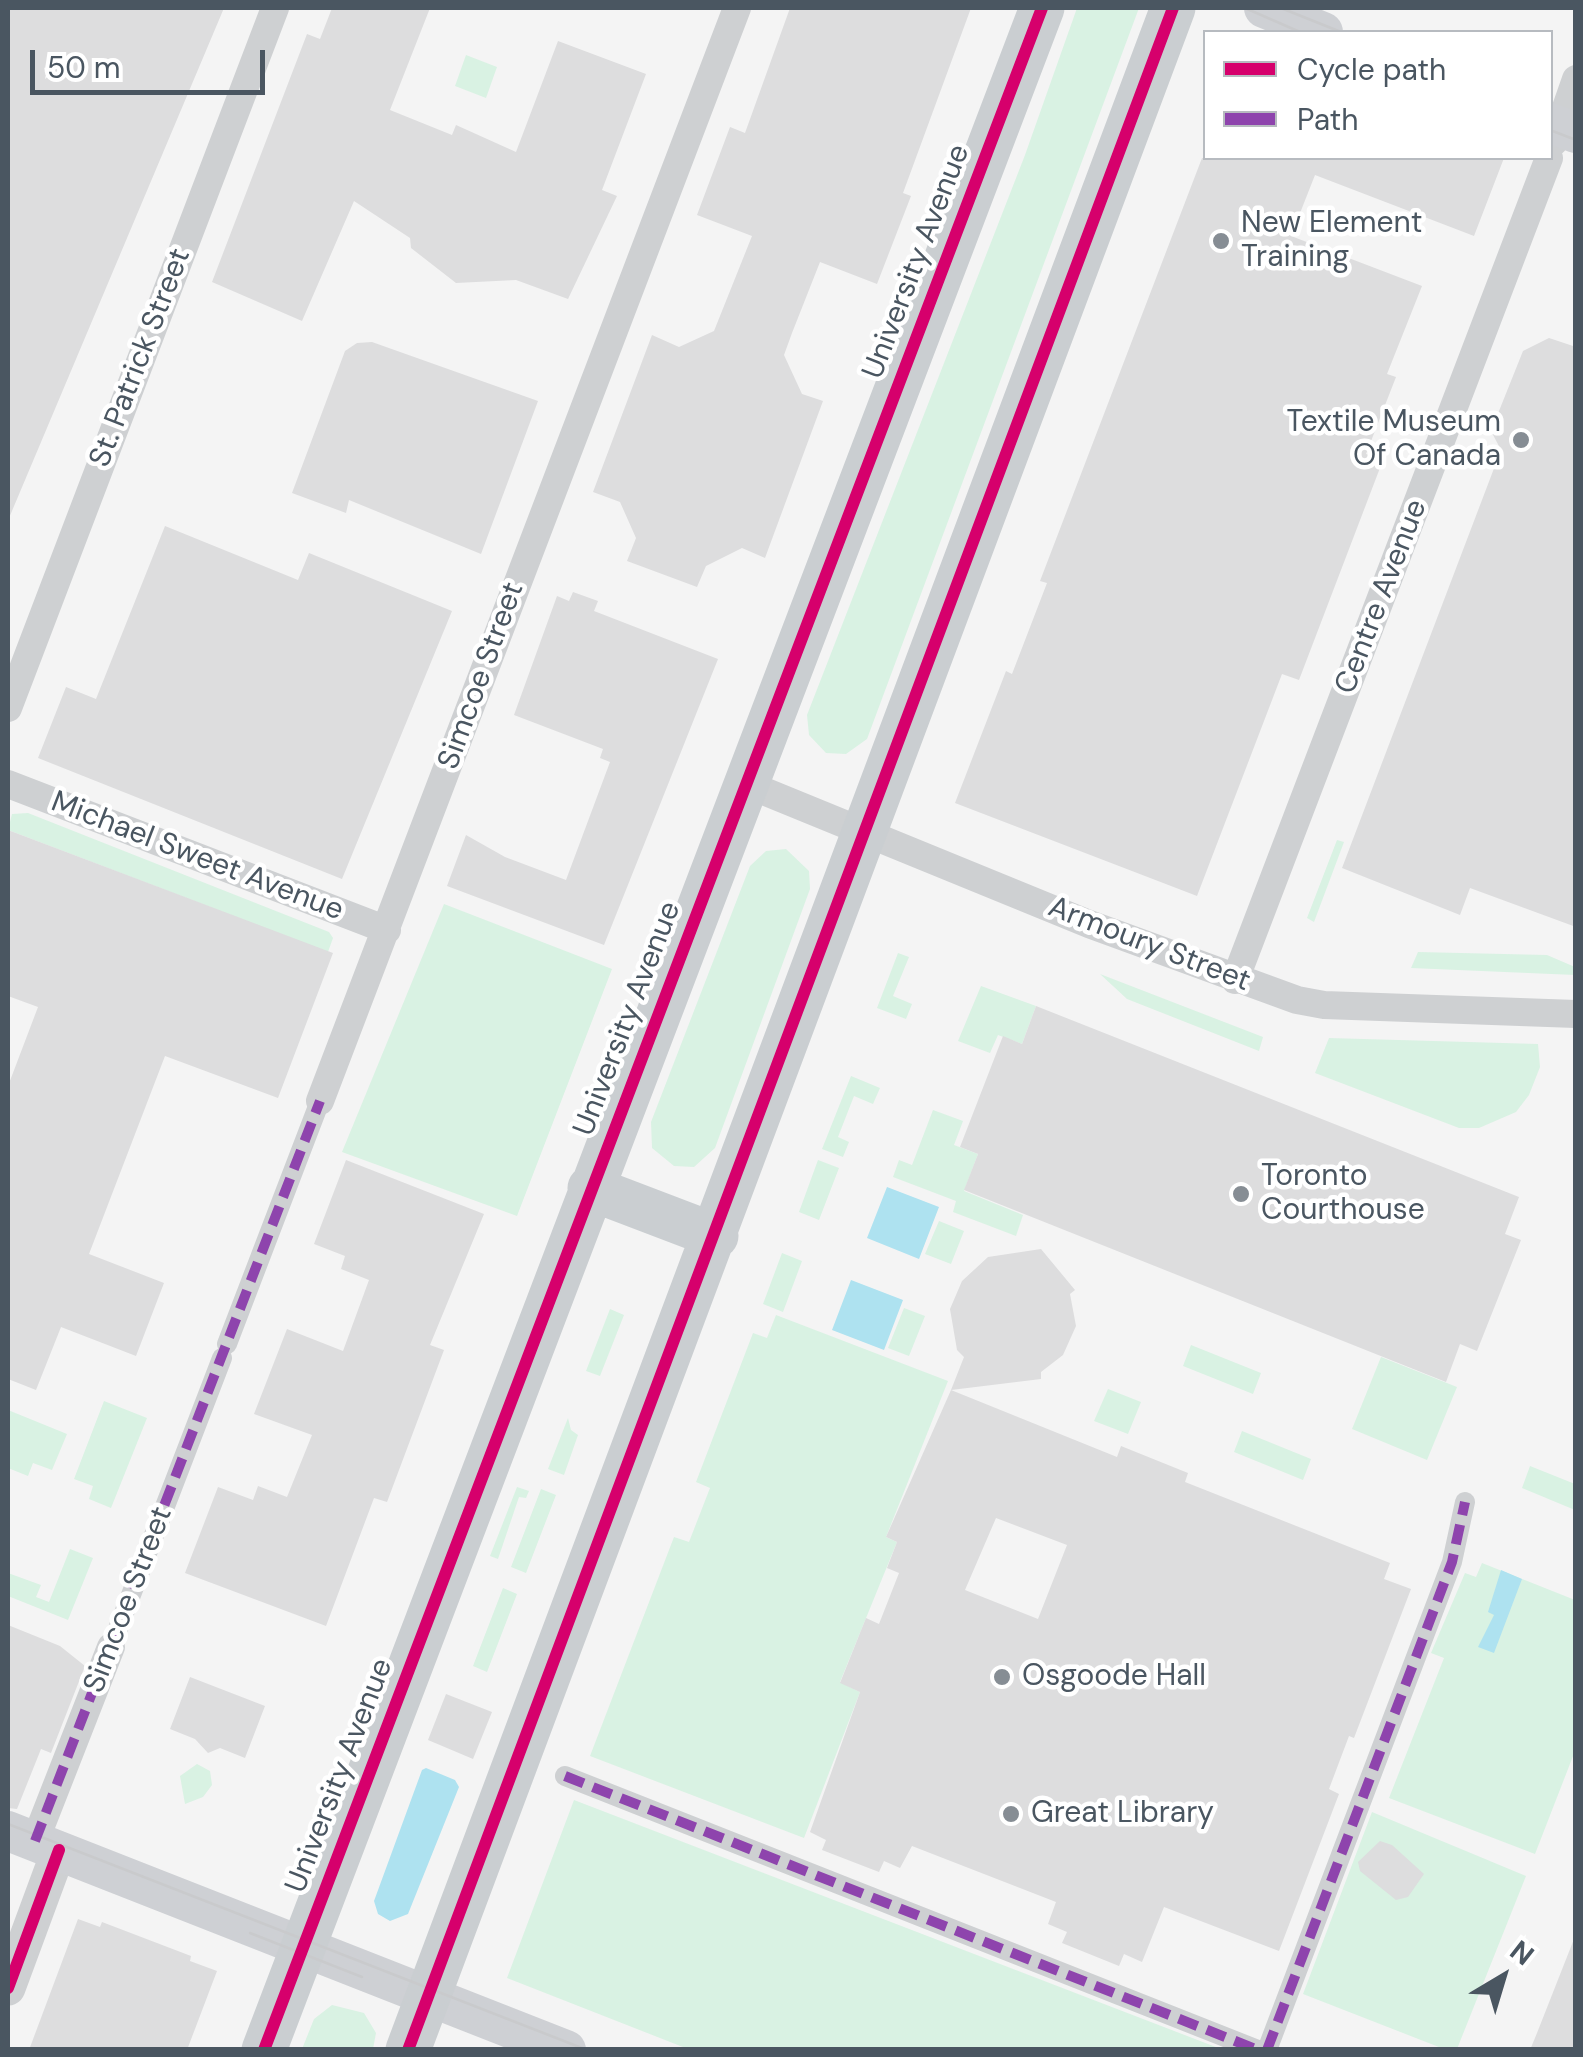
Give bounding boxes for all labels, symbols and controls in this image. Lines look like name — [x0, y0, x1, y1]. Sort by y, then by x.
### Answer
scale bar — [35, 30, 270, 92]
legend — [1203, 30, 1553, 160]
text: 50 m — [47, 48, 121, 87]
text: Cycle path — [1297, 50, 1446, 89]
text: Path — [1297, 100, 1359, 139]
street label: University Avenue — [856, 140, 978, 384]
place label: New Element Training — [1241, 206, 1422, 276]
marker: New Element Training — [1210, 230, 1232, 252]
street label: St. Patrick Street — [83, 244, 199, 472]
place label: Textile Museum Of Canada — [1287, 405, 1501, 476]
marker: Textile Museum Of Canada — [1510, 429, 1532, 451]
street label: Centre Avenue — [1328, 495, 1436, 699]
street label: Simcoe Street — [432, 578, 532, 774]
street label: Michael Sweet Avenue — [46, 785, 348, 929]
street label: Armoury Street — [1043, 890, 1255, 1000]
street label: University Avenue — [567, 897, 689, 1141]
place label: Toronto Courthouse — [1261, 1159, 1425, 1230]
marker: Toronto Courthouse — [1230, 1183, 1252, 1205]
street label: Simcoe Street — [77, 1502, 181, 1698]
street label: University Avenue — [279, 1654, 401, 1898]
place label: Osgoode Hall — [1022, 1659, 1206, 1695]
marker: Osgoode Hall — [991, 1666, 1013, 1688]
place label: Great Library — [1031, 1796, 1214, 1832]
marker: Great Library — [1000, 1803, 1022, 1825]
north arrow — [1453, 1927, 1553, 2027]
text: N — [1502, 1932, 1541, 1974]

